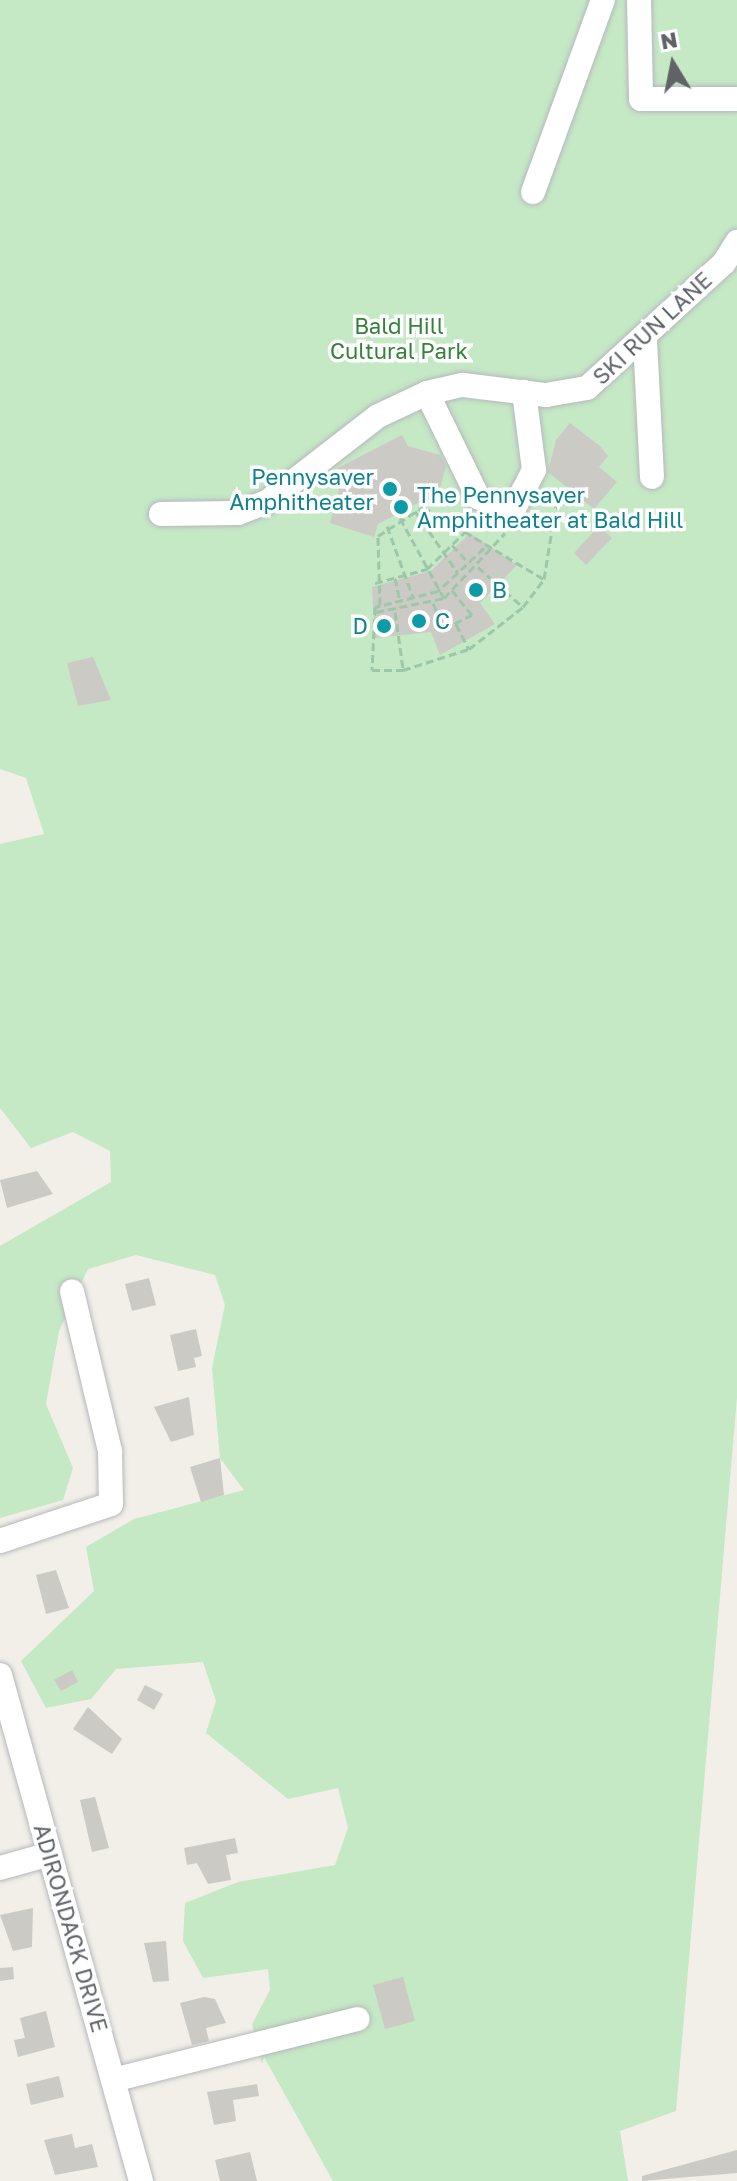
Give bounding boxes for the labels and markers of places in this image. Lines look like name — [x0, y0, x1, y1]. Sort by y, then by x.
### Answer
place label: Pennysaver Amphitheater — [229, 463, 374, 514]
marker: Pennysaver Amphitheater — [381, 480, 399, 498]
place label: The Pennysaver Amphitheater at Bald Hill — [417, 481, 683, 532]
marker: The Pennysaver Amphitheater at Bald Hill — [392, 498, 410, 516]
place label: B — [492, 577, 507, 603]
marker: B — [467, 581, 485, 599]
place label: C — [435, 608, 450, 634]
marker: C — [410, 612, 428, 630]
place label: D — [353, 613, 368, 639]
marker: D — [375, 617, 393, 635]

